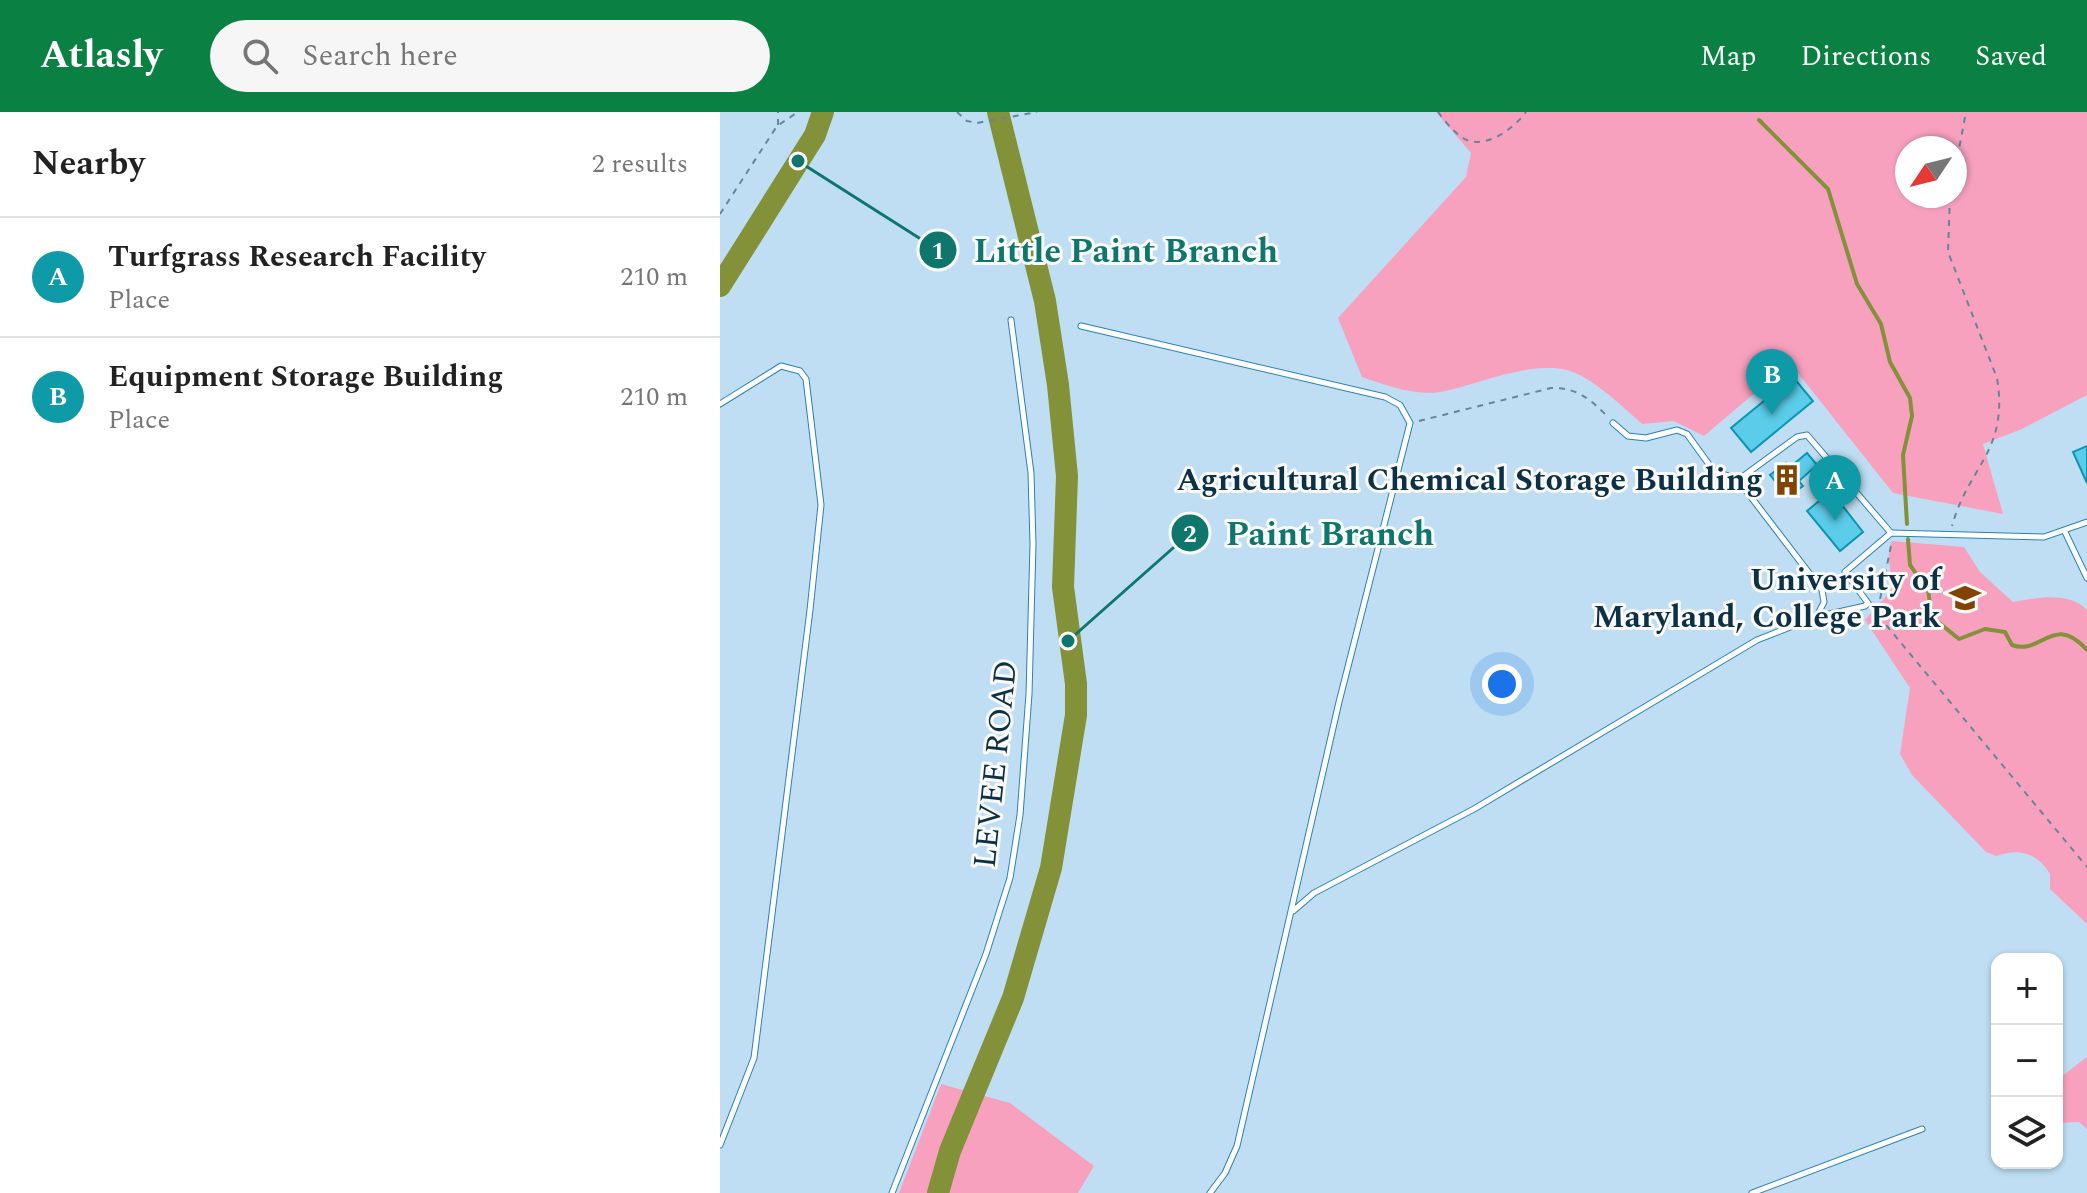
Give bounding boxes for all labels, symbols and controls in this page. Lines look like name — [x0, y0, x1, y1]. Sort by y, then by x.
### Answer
search box — [210, 20, 770, 92]
text: Atlasly — [40, 27, 162, 85]
text: Search here — [302, 33, 458, 79]
icon: search — [238, 34, 282, 78]
text: Map — [1700, 35, 1757, 78]
text: Directions — [1801, 35, 1931, 78]
text: Saved — [1975, 35, 2047, 78]
north arrow — [1895, 136, 1967, 208]
text: Nearby — [32, 138, 145, 190]
text: 2 results — [592, 144, 688, 184]
callout: Little Paint Branch — [918, 221, 1294, 279]
text: Little Paint Branch — [974, 226, 1278, 278]
text: Turfgrass Research Facility — [108, 234, 486, 280]
text: 1 — [931, 234, 945, 270]
text: A — [48, 257, 68, 297]
text: 210 m — [620, 257, 688, 297]
text: Place — [108, 280, 170, 320]
pin: B — [1746, 349, 1798, 415]
text: Equipment Storage Building — [108, 354, 503, 400]
text: B — [49, 377, 67, 417]
text: 210 m — [620, 377, 688, 417]
text: Place — [108, 400, 170, 440]
pin: A — [1809, 455, 1861, 521]
place label: Agricultural Chemical Storage Building — [1176, 456, 1763, 505]
building icon: Agricultural Chemical Storage Building — [1770, 463, 1804, 497]
callout: Paint Branch — [1170, 504, 1450, 562]
text: Paint Branch — [1226, 509, 1434, 561]
text: 2 — [1183, 517, 1197, 553]
place label: University of Maryland, College Park — [1593, 556, 1943, 642]
school or university icon: University of Maryland, College Park — [1948, 581, 1982, 615]
street label: LEVEE ROAD — [961, 658, 1031, 870]
your location — [1482, 664, 1522, 704]
map controls — [1991, 953, 2063, 1169]
button: + — [1991, 953, 2063, 1025]
button: − — [1991, 1025, 2063, 1097]
button: layers — [1991, 1097, 2063, 1169]

